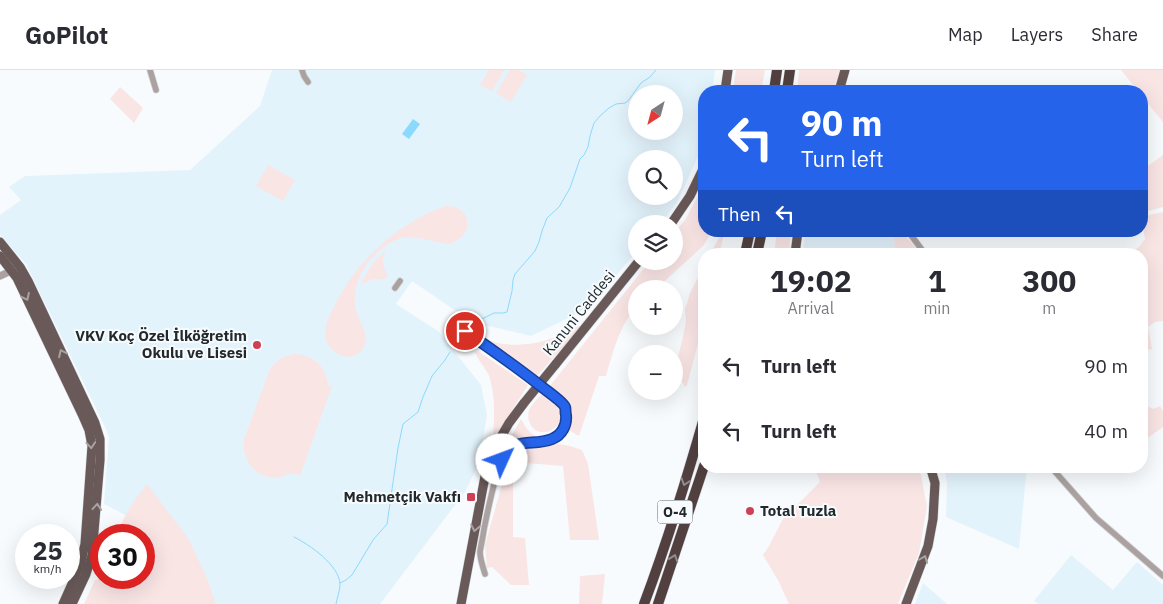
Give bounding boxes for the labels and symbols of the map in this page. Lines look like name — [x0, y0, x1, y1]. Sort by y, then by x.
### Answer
north arrow — [628, 85, 682, 140]
street label: Kanuni Caddesi — [538, 266, 619, 359]
one-way arrow — [20, 292, 30, 301]
pin — [444, 310, 486, 352]
place label: VKV Koç Özel İlköğretim Okulu ve Lisesi — [75, 326, 247, 362]
marker: VKV Koç Özel İlköğretim Okulu ve Lisesi — [251, 339, 263, 351]
one-way arrow — [58, 349, 68, 358]
position arrow — [475, 433, 527, 485]
one-way arrow — [85, 441, 96, 449]
one-way arrow — [681, 477, 691, 486]
place label: Mehmetçik Vakfı — [344, 487, 461, 506]
marker: Mehmetçik Vakfı — [465, 491, 477, 503]
road number: O-4 — [658, 501, 692, 524]
place label: Total Tuzla — [760, 501, 837, 520]
one-way arrow — [91, 503, 102, 511]
marker: Total Tuzla — [744, 505, 756, 517]
speed limit sign: 30 — [90, 524, 155, 589]
one-way arrow — [470, 524, 481, 532]
one-way arrow — [668, 554, 678, 563]
one-way arrow — [918, 555, 928, 563]

